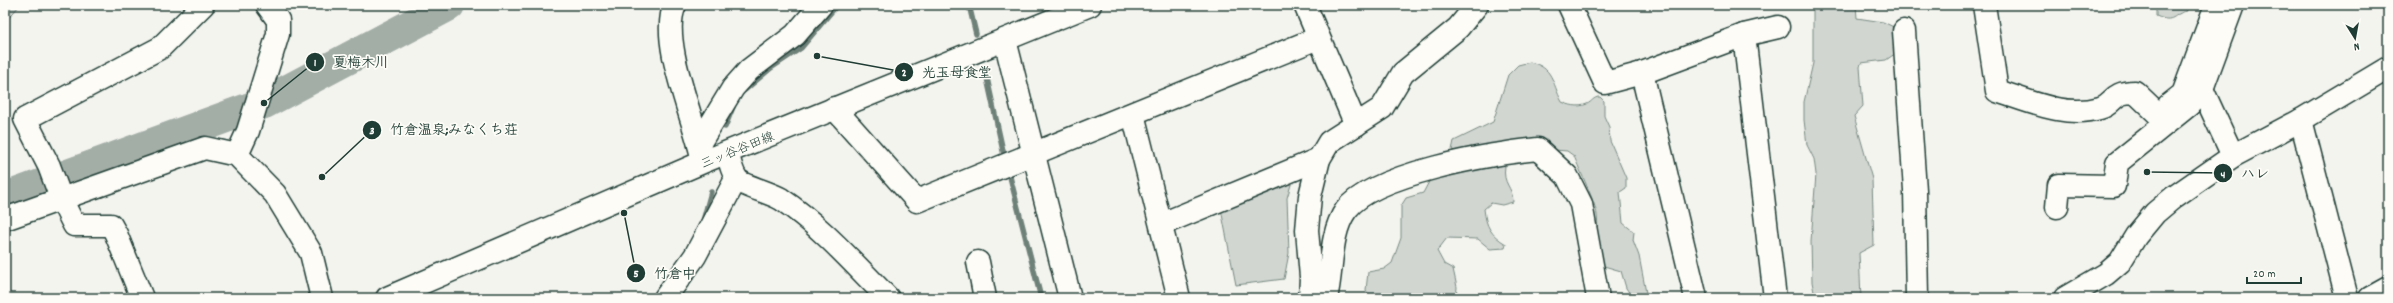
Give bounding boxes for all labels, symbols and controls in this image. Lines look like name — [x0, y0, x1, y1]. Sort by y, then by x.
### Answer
north arrow — [2335, 18, 2375, 58]
text: N — [2352, 37, 2361, 54]
callout: 夏梅木川 — [305, 49, 397, 75]
text: 夏梅木川 — [333, 54, 389, 74]
text: 1 — [314, 55, 317, 72]
callout: 光玉母食堂 — [894, 59, 1000, 85]
text: 光玉母食堂 — [922, 64, 992, 84]
text: 2 — [901, 65, 907, 82]
callout: 竹倉温泉;みなくち荘 — [362, 117, 526, 143]
text: 竹倉温泉;みなくち荘 — [390, 121, 518, 141]
text: 3 — [369, 123, 375, 140]
street label: 三ッ谷谷田線 — [698, 128, 779, 175]
callout: ハレ — [2213, 160, 2277, 186]
text: ハレ — [2241, 165, 2269, 185]
text: 4 — [2221, 167, 2226, 184]
scale bar — [2247, 259, 2301, 285]
callout: 竹倉中 — [626, 260, 704, 286]
text: 竹倉中 — [654, 265, 696, 285]
text: 5 — [633, 266, 639, 283]
text: 20 m — [2253, 266, 2276, 283]

